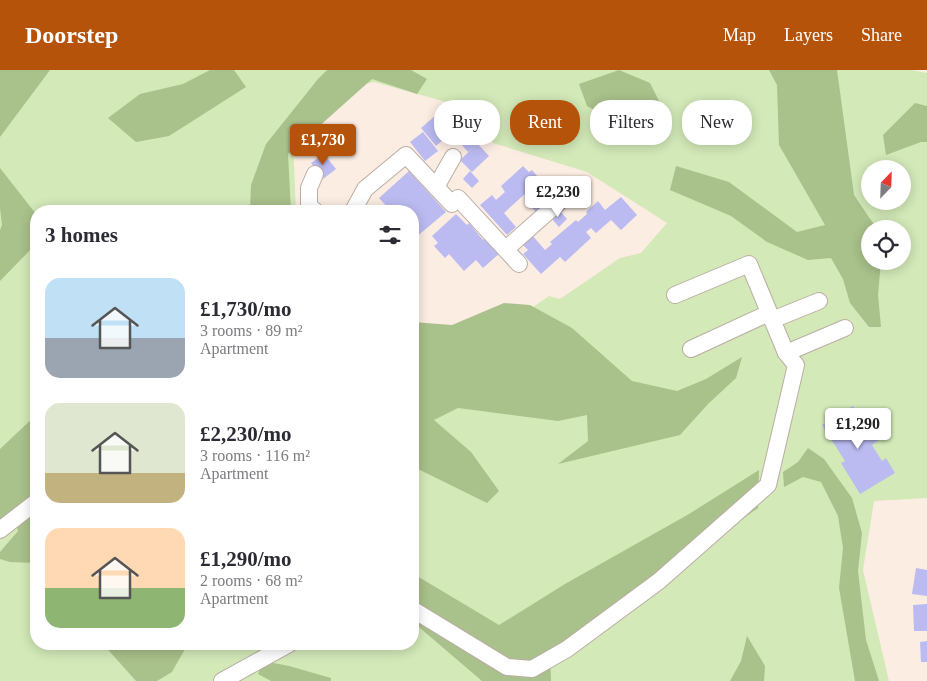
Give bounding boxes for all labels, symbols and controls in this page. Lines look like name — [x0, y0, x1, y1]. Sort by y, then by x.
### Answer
text: Doorstep — [25, 22, 118, 48]
text: Map — [723, 25, 756, 45]
text: Layers — [784, 25, 833, 45]
text: Share — [861, 25, 902, 45]
chip: Buy — [434, 100, 500, 145]
chip: Rent — [510, 100, 580, 145]
chip: Filters — [590, 100, 672, 145]
chip: New — [682, 100, 752, 145]
pin: £1,730 — [282, 124, 364, 166]
text: £1,730 — [301, 131, 345, 148]
north arrow — [861, 160, 911, 210]
map controls — [861, 160, 911, 270]
pin: £2,230 — [517, 176, 599, 218]
text: £2,230 — [536, 183, 580, 200]
button: locate — [861, 220, 911, 270]
icon: filters — [376, 221, 404, 249]
text: 3 homes — [45, 223, 118, 247]
text: £1,730/mo — [200, 297, 292, 321]
icon: home — [85, 298, 145, 358]
text: 3 rooms · 89 m² — [200, 322, 303, 339]
text: Apartment — [200, 340, 268, 357]
pin: £1,290 — [817, 408, 899, 450]
text: £1,290 — [836, 415, 880, 432]
text: £2,230/mo — [200, 422, 292, 446]
icon: home — [85, 423, 145, 483]
text: 3 rooms · 116 m² — [200, 447, 310, 464]
text: Apartment — [200, 465, 268, 482]
text: £1,290/mo — [200, 547, 292, 571]
icon: home — [85, 548, 145, 608]
text: 2 rooms · 68 m² — [200, 572, 303, 589]
text: Apartment — [200, 590, 268, 607]

